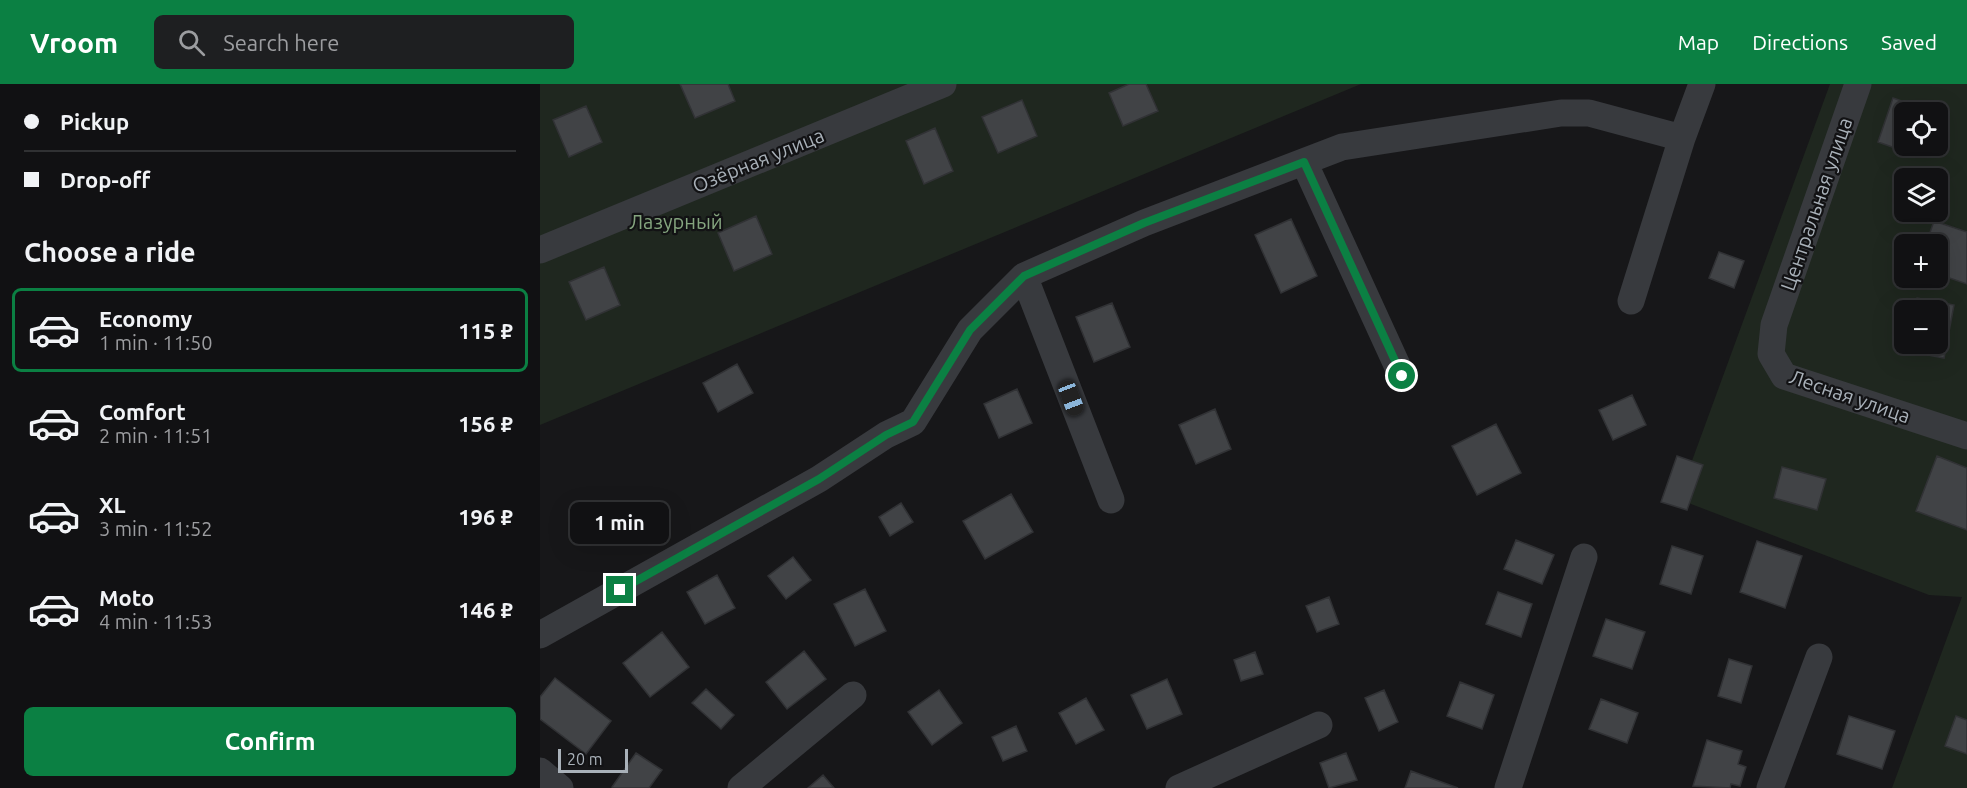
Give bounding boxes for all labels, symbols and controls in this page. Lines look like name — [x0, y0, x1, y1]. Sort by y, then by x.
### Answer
search box — [154, 15, 574, 69]
icon: search — [175, 26, 208, 59]
text: Vroom — [30, 27, 118, 58]
text: Search here — [223, 30, 339, 55]
text: Map — [1678, 30, 1719, 54]
text: Directions — [1752, 30, 1848, 54]
text: Saved — [1881, 30, 1937, 54]
map controls — [1894, 102, 1948, 354]
button: locate — [1894, 102, 1948, 156]
text: Pickup — [60, 109, 129, 134]
street label: Центральная улица — [1776, 114, 1856, 294]
street label: Озёрная улица — [689, 123, 827, 197]
text: Drop-off — [60, 167, 150, 192]
button: layers — [1894, 168, 1948, 222]
park label: Лазурный — [629, 210, 723, 233]
button: + — [1894, 234, 1948, 288]
text: Choose a ride — [24, 237, 196, 267]
button: − — [1894, 300, 1948, 354]
icon: car — [27, 303, 81, 357]
text: Economy — [99, 306, 192, 331]
text: 115 ₽ — [458, 318, 513, 343]
text: 1 min · 11:50 — [99, 331, 213, 354]
route start — [1388, 362, 1415, 389]
street label: Лесная улица — [1787, 365, 1913, 427]
car — [1056, 378, 1086, 418]
icon: car — [27, 396, 81, 450]
text: Comfort — [99, 399, 186, 424]
text: 156 ₽ — [458, 411, 513, 436]
text: 2 min · 11:51 — [99, 424, 213, 447]
icon: car — [27, 489, 81, 543]
text: XL — [99, 492, 126, 517]
callout: 1 min — [571, 503, 670, 545]
text: 196 ₽ — [458, 504, 513, 529]
text: 1 min — [594, 511, 645, 534]
text: 3 min · 11:52 — [99, 517, 213, 540]
route end — [606, 576, 633, 603]
icon: car — [27, 582, 81, 636]
text: Moto — [99, 585, 154, 610]
text: 146 ₽ — [458, 597, 513, 622]
text: 4 min · 11:53 — [99, 610, 213, 633]
button: Confirm — [24, 707, 516, 776]
scale bar — [558, 746, 628, 774]
text: 20 m — [567, 750, 603, 768]

